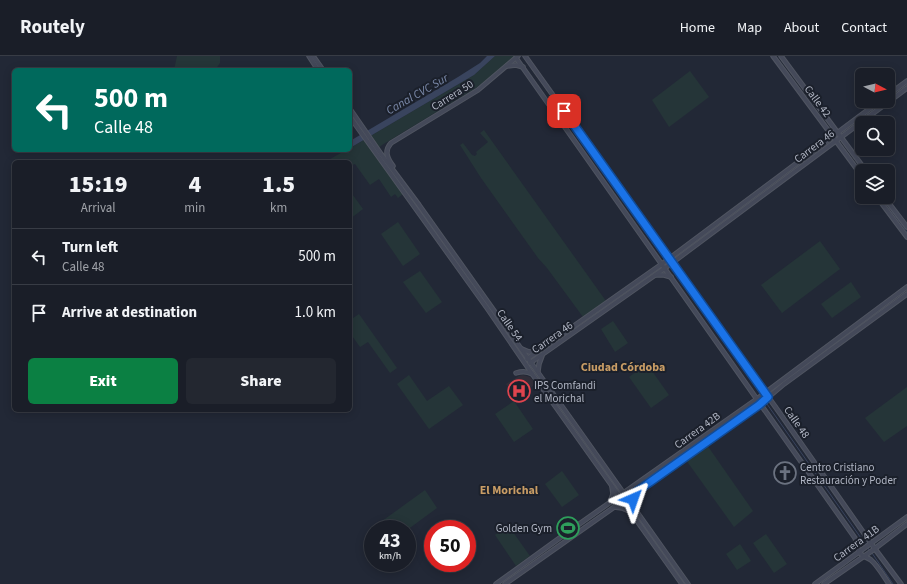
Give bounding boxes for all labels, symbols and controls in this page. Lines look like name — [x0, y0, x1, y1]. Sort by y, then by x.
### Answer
text: Routely — [20, 14, 85, 41]
text: Home — [680, 18, 715, 38]
text: Map — [737, 18, 762, 38]
text: About — [784, 18, 819, 38]
text: Contact — [841, 18, 887, 38]
north arrow — [855, 68, 895, 108]
map controls — [855, 68, 895, 204]
water label: Canal CVC Sur — [383, 69, 452, 119]
street label: Carrera 50 — [428, 77, 476, 114]
text: 500 m — [94, 78, 168, 118]
street label: Calle 42 — [801, 82, 834, 120]
icon: left — [28, 84, 80, 136]
pin — [547, 94, 581, 128]
icon: arrive — [553, 100, 575, 122]
text: Calle 48 — [94, 115, 153, 140]
button: search — [855, 116, 895, 156]
street label: Carrera 46 — [791, 126, 838, 167]
button: layers — [855, 164, 895, 204]
text: 15:19 — [69, 167, 127, 202]
text: 4 — [188, 167, 201, 202]
text: 1.5 — [262, 167, 295, 202]
text: Arrival — [81, 199, 116, 217]
text: min — [184, 199, 205, 217]
text: km — [270, 199, 287, 217]
text: Turn left — [62, 237, 118, 258]
icon: left — [28, 246, 50, 268]
text: 500 m — [298, 246, 336, 267]
text: Calle 48 — [62, 258, 105, 276]
icon: arrive — [28, 302, 50, 324]
text: Arrive at destination — [62, 302, 197, 323]
text: 1.0 km — [294, 302, 336, 323]
street label: Calle 54 — [493, 306, 526, 345]
street label: Carrera 46 — [529, 317, 576, 357]
button: Exit — [28, 358, 178, 404]
button: Share — [186, 358, 336, 404]
district label: Ciudad Córdoba — [581, 359, 665, 376]
hospital icon: IPS Comfandi el Morichal — [506, 378, 532, 404]
place label: IPS Comfandi el Morichal — [534, 378, 596, 406]
street label: Calle 48 — [780, 403, 813, 442]
street label: Carrera 42B — [671, 408, 724, 452]
church icon: Centro Cristiano Restauración y Poder — [772, 460, 798, 486]
place label: Centro Cristiano Restauración y Poder — [800, 460, 897, 488]
position arrow — [612, 478, 654, 520]
district label: El Morichal — [480, 482, 539, 499]
sports icon: Golden Gym — [555, 515, 581, 541]
speed limit sign: 50 — [424, 520, 476, 572]
place label: Golden Gym — [496, 521, 552, 536]
street label: Carrera 41B — [830, 521, 883, 565]
text: 43 — [379, 527, 401, 555]
text: km/h — [379, 549, 401, 563]

